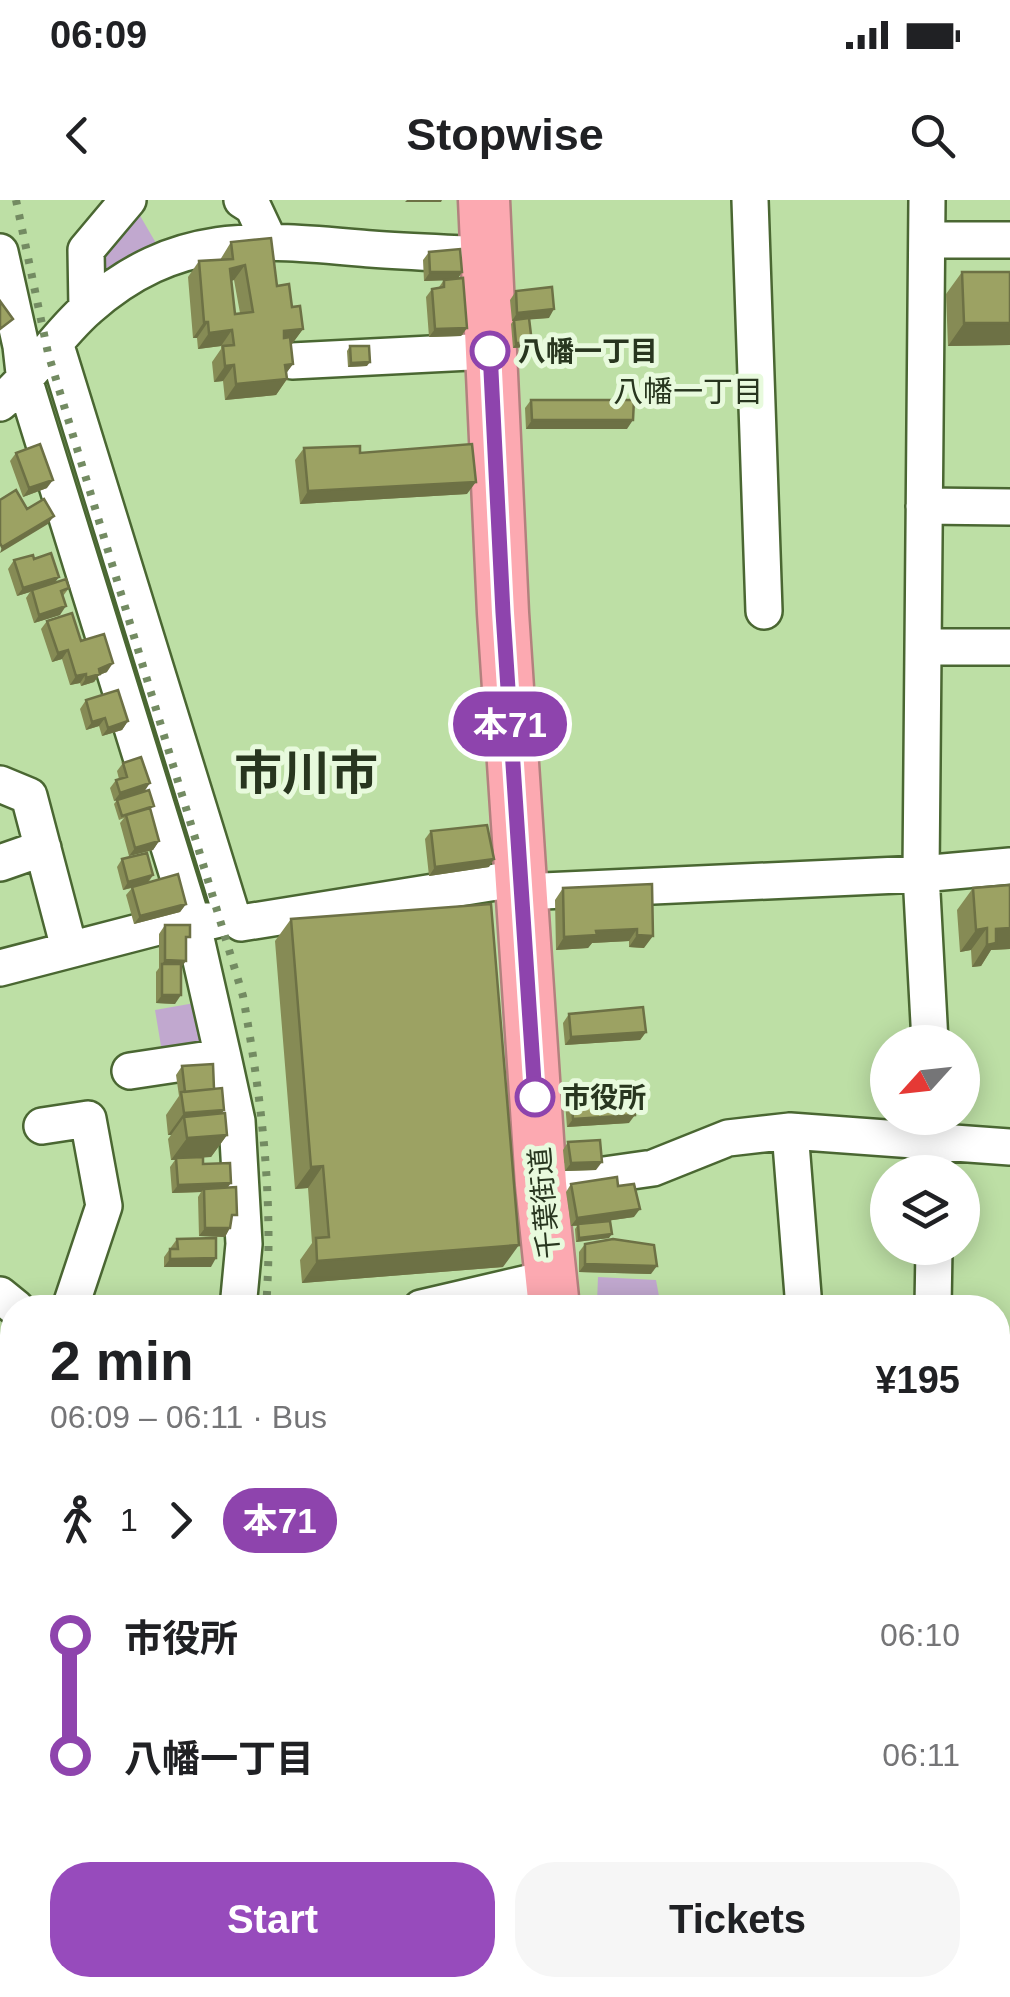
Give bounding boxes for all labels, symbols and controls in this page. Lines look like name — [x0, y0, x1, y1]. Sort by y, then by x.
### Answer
text: 06:09 — [50, 14, 147, 56]
icon: back — [50, 108, 105, 163]
icon: search — [905, 108, 960, 163]
text: Stopwise — [406, 109, 604, 160]
marker: 八幡一丁目 — [471, 332, 509, 370]
place label: 八幡一丁目 — [518, 336, 658, 367]
district label: 八幡一丁目 — [613, 375, 763, 408]
line badge: 本71 — [452, 692, 568, 756]
text: 本71 — [473, 705, 547, 744]
district label: 市川市 — [234, 747, 378, 800]
north arrow — [870, 1025, 980, 1135]
map controls — [870, 1025, 980, 1265]
marker: 市役所 — [516, 1078, 554, 1116]
place label: 市役所 — [562, 1082, 646, 1113]
street label: 千葉街道 — [524, 1146, 565, 1260]
button: layers — [870, 1155, 980, 1265]
text: 2 min — [50, 1330, 194, 1392]
text: ¥195 — [875, 1359, 960, 1401]
text: 06:09 – 06:11 · Bus — [50, 1399, 327, 1435]
icon: walk — [50, 1493, 105, 1548]
icon: forward — [153, 1493, 208, 1548]
text: 本71 — [243, 1501, 317, 1540]
text: 1 — [120, 1502, 138, 1538]
text: 06:10 — [880, 1617, 960, 1653]
text: 市役所 — [124, 1618, 238, 1660]
text: 06:11 — [882, 1737, 960, 1773]
text: 八幡一丁目 — [124, 1738, 314, 1780]
button: Start — [50, 1862, 495, 1977]
button: Tickets — [515, 1862, 960, 1977]

